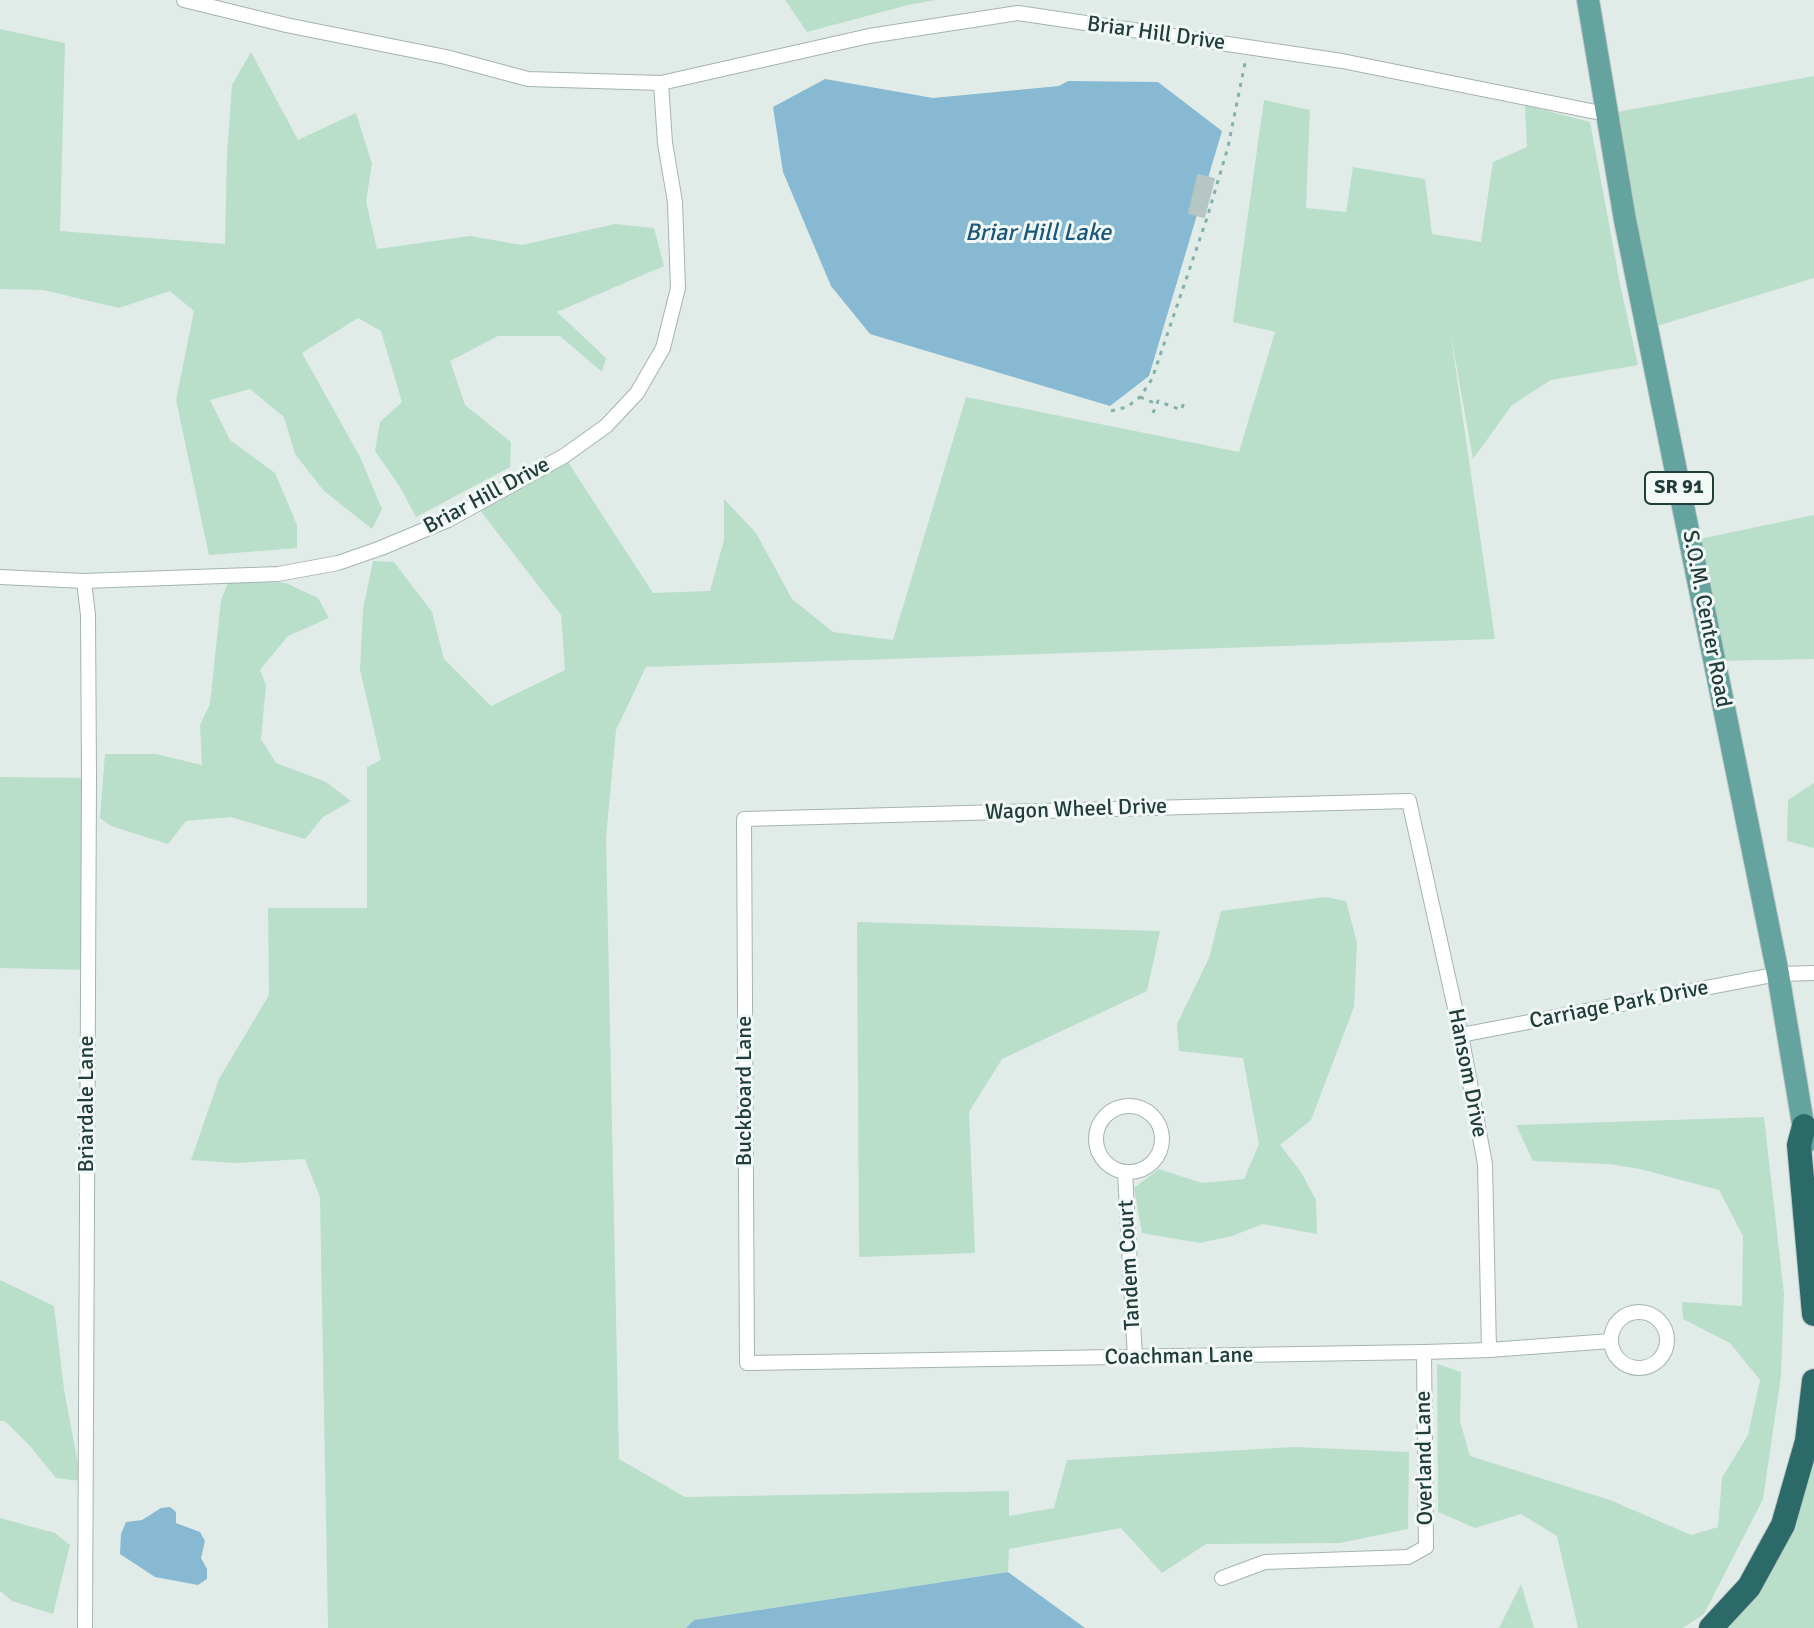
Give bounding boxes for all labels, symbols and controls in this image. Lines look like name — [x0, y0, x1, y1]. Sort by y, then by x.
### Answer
street label: Briar Hill Drive — [1085, 11, 1227, 57]
water label: Briar Hill Lake — [965, 220, 1111, 248]
street label: Briar Hill Drive — [419, 452, 555, 540]
road number: SR 91 — [1645, 472, 1713, 504]
street label: S.O.M. Center Road — [1676, 528, 1736, 710]
street label: Wagon Wheel Drive — [985, 794, 1167, 826]
street label: Carriage Park Drive — [1527, 975, 1711, 1035]
street label: Hansom Drive — [1442, 1006, 1492, 1140]
street label: Buckboard Lane — [732, 1016, 758, 1166]
street label: Briardale Lane — [74, 1036, 100, 1172]
street label: Tandem Court — [1113, 1199, 1147, 1331]
street label: Coachman Lane — [1104, 1343, 1254, 1371]
street label: Overland Lane — [1411, 1390, 1439, 1526]

